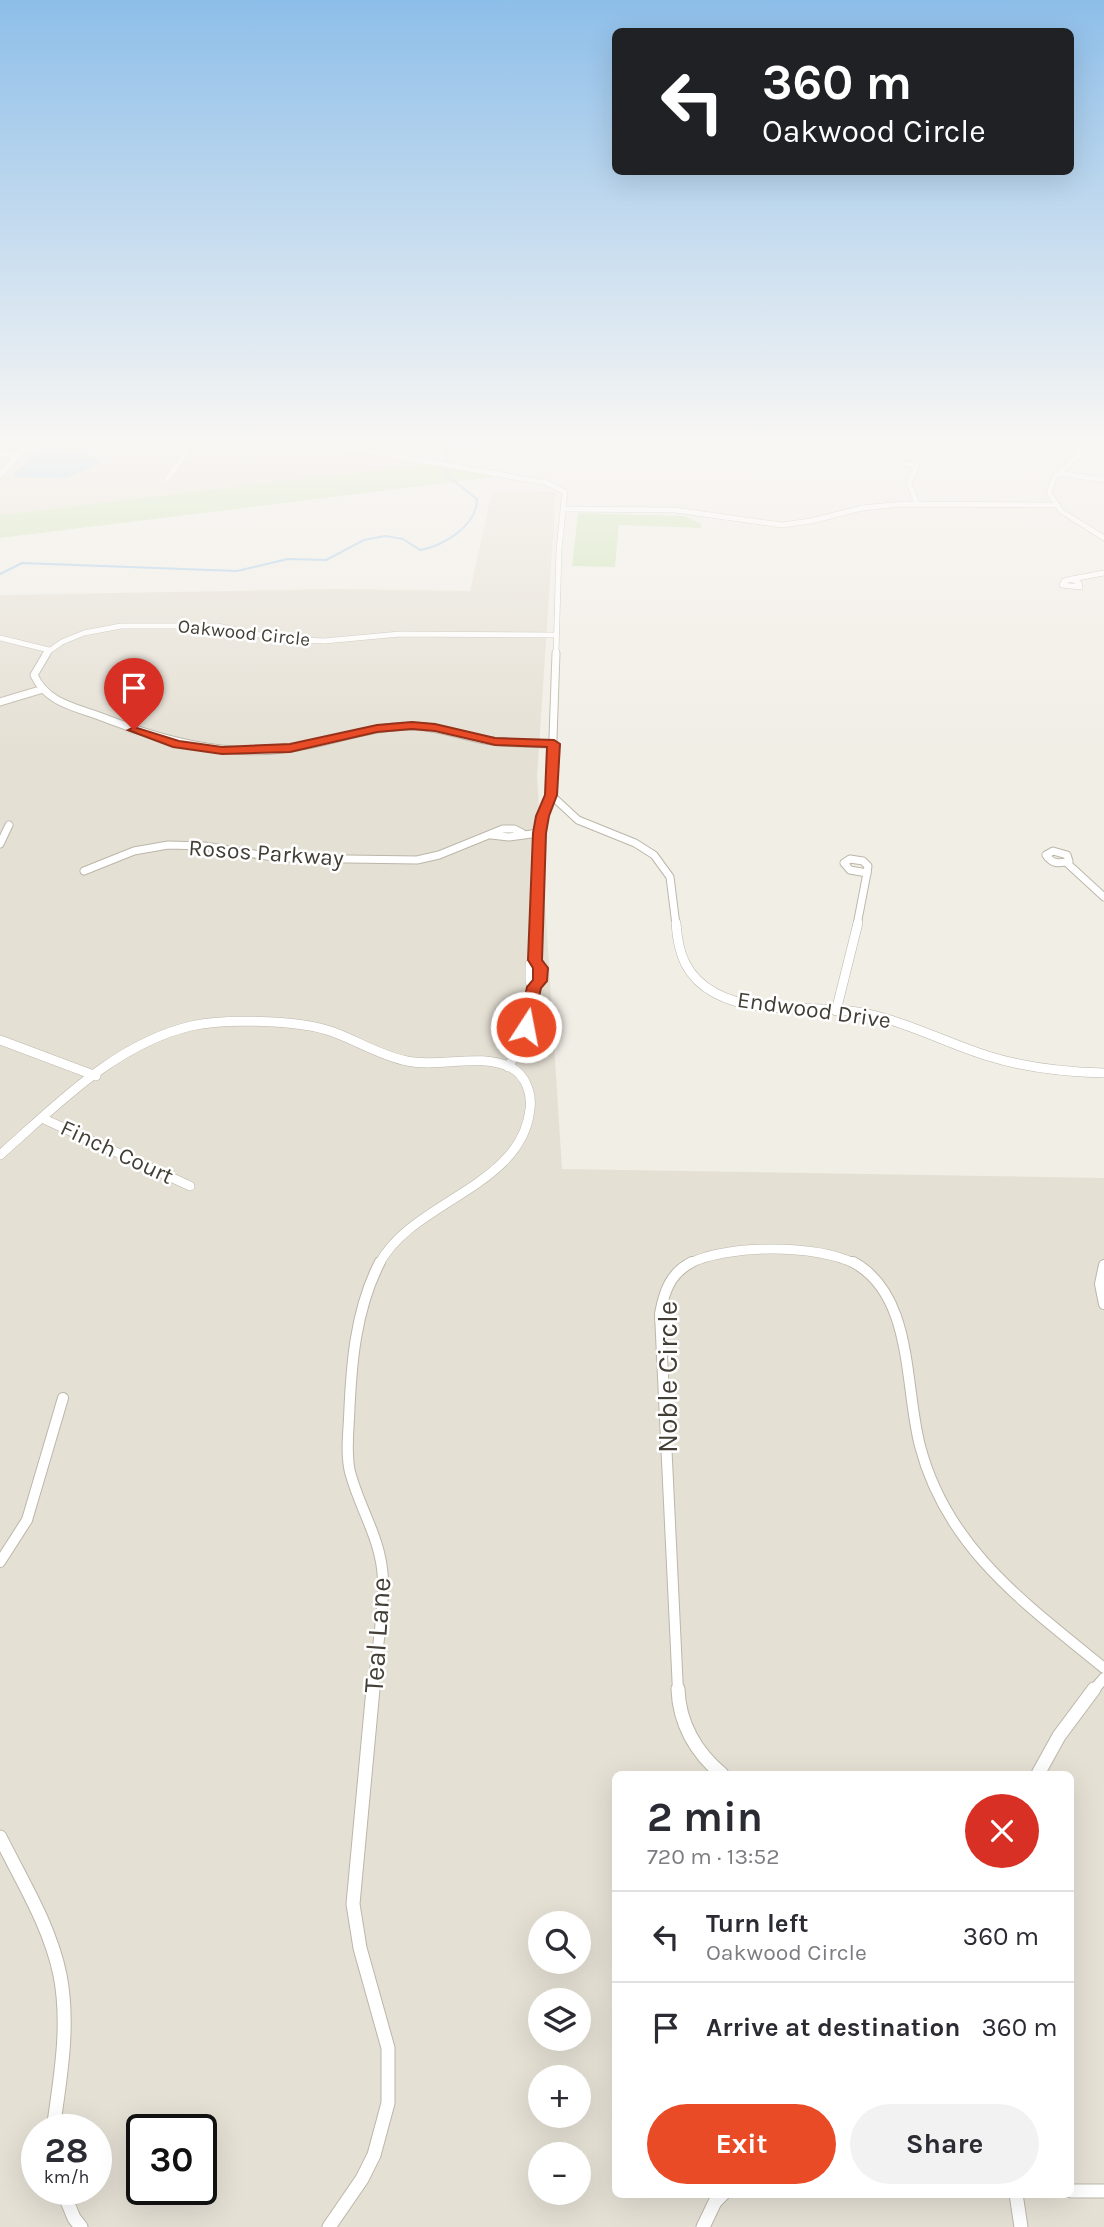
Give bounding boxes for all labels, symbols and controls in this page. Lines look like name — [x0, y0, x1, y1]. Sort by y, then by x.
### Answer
text: 360 m — [762, 54, 912, 111]
icon: left — [647, 56, 738, 147]
text: Oakwood Circle — [762, 113, 986, 150]
street label: Oakwood Circle — [177, 615, 311, 651]
pin — [104, 658, 164, 730]
icon: arrive — [115, 669, 153, 707]
street label: Rosos Parkway — [187, 834, 345, 872]
street label: Endwood Drive — [735, 986, 893, 1034]
position arrow — [489, 990, 563, 1064]
street label: Finch Court — [56, 1114, 178, 1190]
street label: Noble Circle — [651, 1301, 684, 1453]
street label: Teal Lane — [356, 1576, 398, 1694]
text: 2 min — [647, 1792, 763, 1842]
button: close — [965, 1794, 1039, 1868]
text: 720 m · 13:52 — [647, 1843, 780, 1870]
text: Turn left — [706, 1908, 808, 1939]
map controls — [528, 1911, 591, 2205]
button: search — [528, 1911, 591, 1974]
icon: left — [647, 1918, 685, 1956]
text: 360 m — [963, 1921, 1039, 1952]
text: Oakwood Circle — [706, 1939, 867, 1966]
button: layers — [528, 1988, 591, 2051]
icon: arrive — [647, 2009, 685, 2047]
text: Arrive at destination — [706, 2012, 960, 2043]
text: 360 m — [981, 2012, 1058, 2043]
button: + — [528, 2065, 591, 2128]
button: Exit — [647, 2104, 836, 2184]
button: Share — [850, 2104, 1039, 2184]
speed limit sign: 30 — [126, 2114, 217, 2205]
text: 28 — [45, 2130, 88, 2171]
button: − — [528, 2142, 591, 2205]
text: km/h — [44, 2166, 89, 2188]

